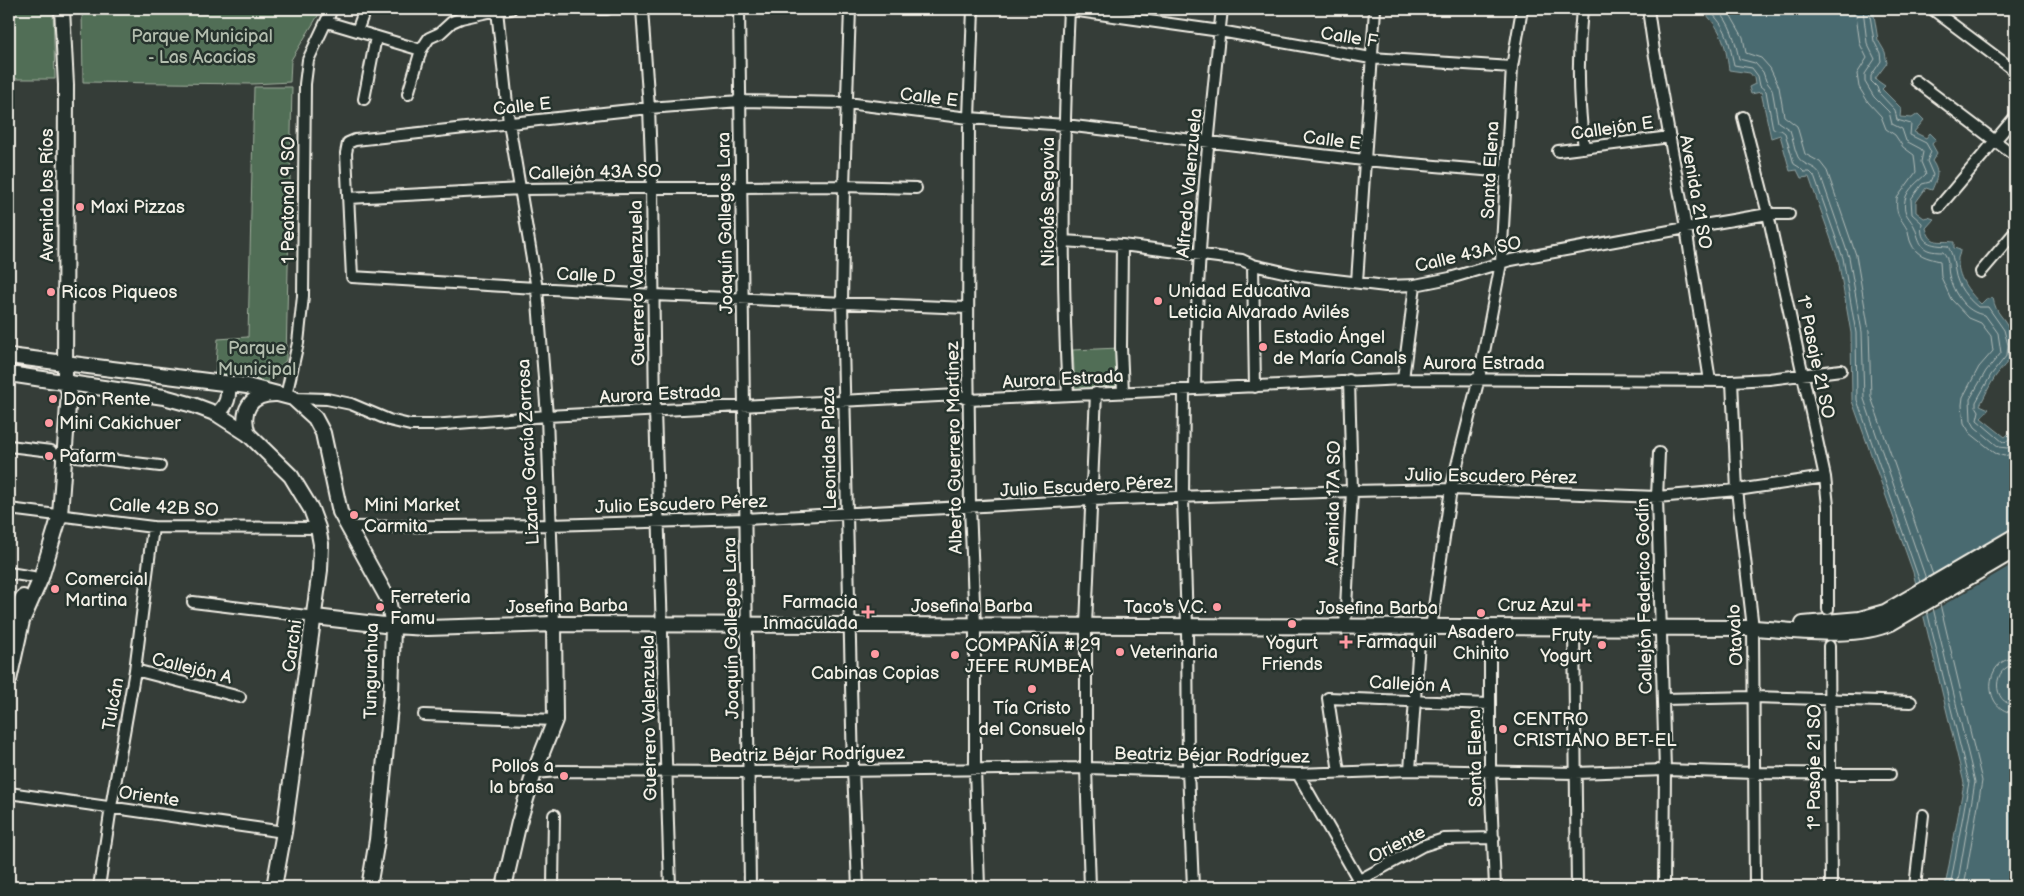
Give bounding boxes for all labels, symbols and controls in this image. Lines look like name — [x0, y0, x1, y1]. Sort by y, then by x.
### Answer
street label: Calle F — [1319, 23, 1379, 52]
park label: Parque Municipal - Las Acacias — [131, 26, 273, 68]
street label: Calle E — [899, 84, 959, 111]
street label: Calle E — [492, 93, 552, 120]
street label: Alfredo Valenzuela — [1172, 107, 1207, 259]
street label: Callejón E — [1570, 112, 1655, 145]
street label: Santa Elena — [1477, 121, 1504, 220]
street label: Calle E — [1302, 127, 1362, 154]
street label: Avenida los Ríos — [37, 128, 58, 262]
street label: Joaquín Gallegos Lara — [713, 132, 738, 314]
street label: Avenida 21 SO — [1675, 133, 1716, 251]
street label: 1 Peatonal 9 SO — [278, 136, 299, 264]
street label: Nicolás Segovia — [1038, 137, 1059, 267]
street label: Callejón 43A SO — [528, 161, 662, 184]
place label: Maxi Pizzas — [90, 197, 185, 218]
street label: Guerrero Valenzuela — [626, 200, 649, 366]
marker: Maxi Pizzas — [74, 201, 86, 213]
street label: Calle 43A SO — [1413, 232, 1523, 277]
street label: Calle D — [556, 263, 616, 288]
place label: Unidad Educativa Leticia Alvarado Avilés — [1168, 281, 1350, 323]
place label: Ricos Piqueos — [61, 282, 178, 303]
marker: Ricos Piqueos — [45, 286, 57, 298]
street label: 1º Pasaje 21 SO — [1792, 294, 1839, 421]
marker: Unidad Educativa Leticia Alvarado Avilés — [1152, 295, 1164, 307]
place label: Estadio Ángel de María Canals — [1273, 325, 1407, 369]
park label: Parque Municipal — [218, 338, 296, 380]
street label: Alberto Guerrero Martínez — [942, 341, 967, 555]
marker: Estadio Ángel de María Canals — [1257, 341, 1269, 353]
street label: Aurora Estrada — [1423, 353, 1545, 374]
street label: Lizardo García Zorrosa — [513, 358, 544, 546]
street label: Aurora Estrada — [1002, 366, 1124, 393]
street label: Aurora Estrada — [599, 381, 721, 408]
street label: Leonidas Plaza — [818, 386, 841, 510]
place label: Don Rente — [63, 389, 151, 410]
marker: Don Rente — [47, 393, 59, 405]
place label: Mini Cakichuer — [59, 413, 181, 434]
marker: Mini Cakichuer — [43, 417, 55, 429]
street label: Avenida 17A SO — [1322, 440, 1345, 566]
place label: Pafarm — [59, 446, 116, 467]
marker: Pafarm — [43, 450, 55, 462]
street label: Julio Escudero Pérez — [1405, 464, 1578, 489]
street label: Julio Escudero Pérez — [1000, 471, 1173, 501]
street label: Julio Escudero Pérez — [595, 491, 768, 518]
street label: Calle 42B SO — [109, 494, 219, 521]
place label: Mini Market Carmita — [364, 495, 460, 537]
street label: Callejón Federico Godín — [1632, 497, 1657, 695]
marker: Mini Market Carmita — [348, 509, 360, 521]
street label: Joaquín Gallegos Lara — [719, 537, 744, 719]
place label: Comercial Martina — [65, 569, 148, 611]
marker: Comercial Martina — [49, 583, 61, 595]
place label: Ferreteria Famu — [390, 587, 471, 629]
place label: Farmacia Inmaculada — [763, 592, 858, 634]
street label: Josefina Barba — [506, 595, 628, 618]
place label: Cruz Azul — [1498, 595, 1574, 616]
street label: Josefina Barba — [911, 596, 1033, 617]
place label: Taco's V.C. — [1124, 597, 1207, 618]
street label: Josefina Barba — [1316, 598, 1438, 619]
marker: Cruz Azul — [1578, 599, 1590, 611]
marker: Ferreteria Famu — [374, 601, 386, 613]
marker: Taco's V.C. — [1211, 601, 1223, 613]
street label: Otavalo — [1723, 604, 1748, 666]
marker: Farmacia Inmaculada — [862, 606, 874, 618]
marker: Asadero Chinito — [1475, 607, 1487, 619]
street label: Carchi — [278, 618, 307, 674]
marker: Yogurt Friends — [1286, 618, 1298, 630]
place label: Asadero Chinito — [1448, 622, 1514, 664]
street label: Tungurahua — [360, 623, 383, 719]
place label: Fruty Yogurt — [1539, 625, 1593, 667]
place label: Farmaquil — [1356, 632, 1437, 653]
place label: COMPAÑÍA # 29 JEFE RUMBEA — [965, 633, 1101, 677]
place label: Yogurt Friends — [1261, 633, 1323, 675]
street label: Guerrero Valenzuela — [638, 635, 661, 801]
marker: Farmaquil — [1340, 636, 1352, 648]
marker: Fruty Yogurt — [1596, 639, 1608, 651]
place label: Veterinaria — [1130, 642, 1218, 663]
marker: Veterinaria — [1114, 646, 1126, 658]
street label: Callejón A — [149, 648, 234, 689]
marker: Cabinas Copias — [869, 648, 881, 660]
marker: COMPAÑÍA # 29 JEFE RUMBEA — [949, 649, 961, 661]
place label: Cabinas Copias — [811, 663, 939, 684]
street label: Callejón A — [1368, 672, 1452, 697]
street label: Tulcán — [99, 676, 128, 732]
marker: Tía Cristo del Consuelo — [1026, 683, 1038, 695]
place label: Tía Cristo del Consuelo — [979, 698, 1085, 740]
street label: 1º Pasaje 21 SO — [1804, 704, 1825, 830]
street label: Santa Elena — [1464, 709, 1487, 807]
place label: CENTRO CRISTIANO BET-EL — [1513, 709, 1677, 751]
marker: CENTRO CRISTIANO BET-EL — [1497, 723, 1509, 735]
street label: Beatriz Béjar Rodríguez — [709, 742, 905, 767]
street label: Beatriz Béjar Rodríguez — [1114, 743, 1310, 768]
place label: Pollos a la brasa — [490, 756, 554, 798]
marker: Pollos a la brasa — [558, 770, 570, 782]
street label: Oriente — [117, 782, 181, 811]
street label: Oriente — [1365, 821, 1429, 868]

